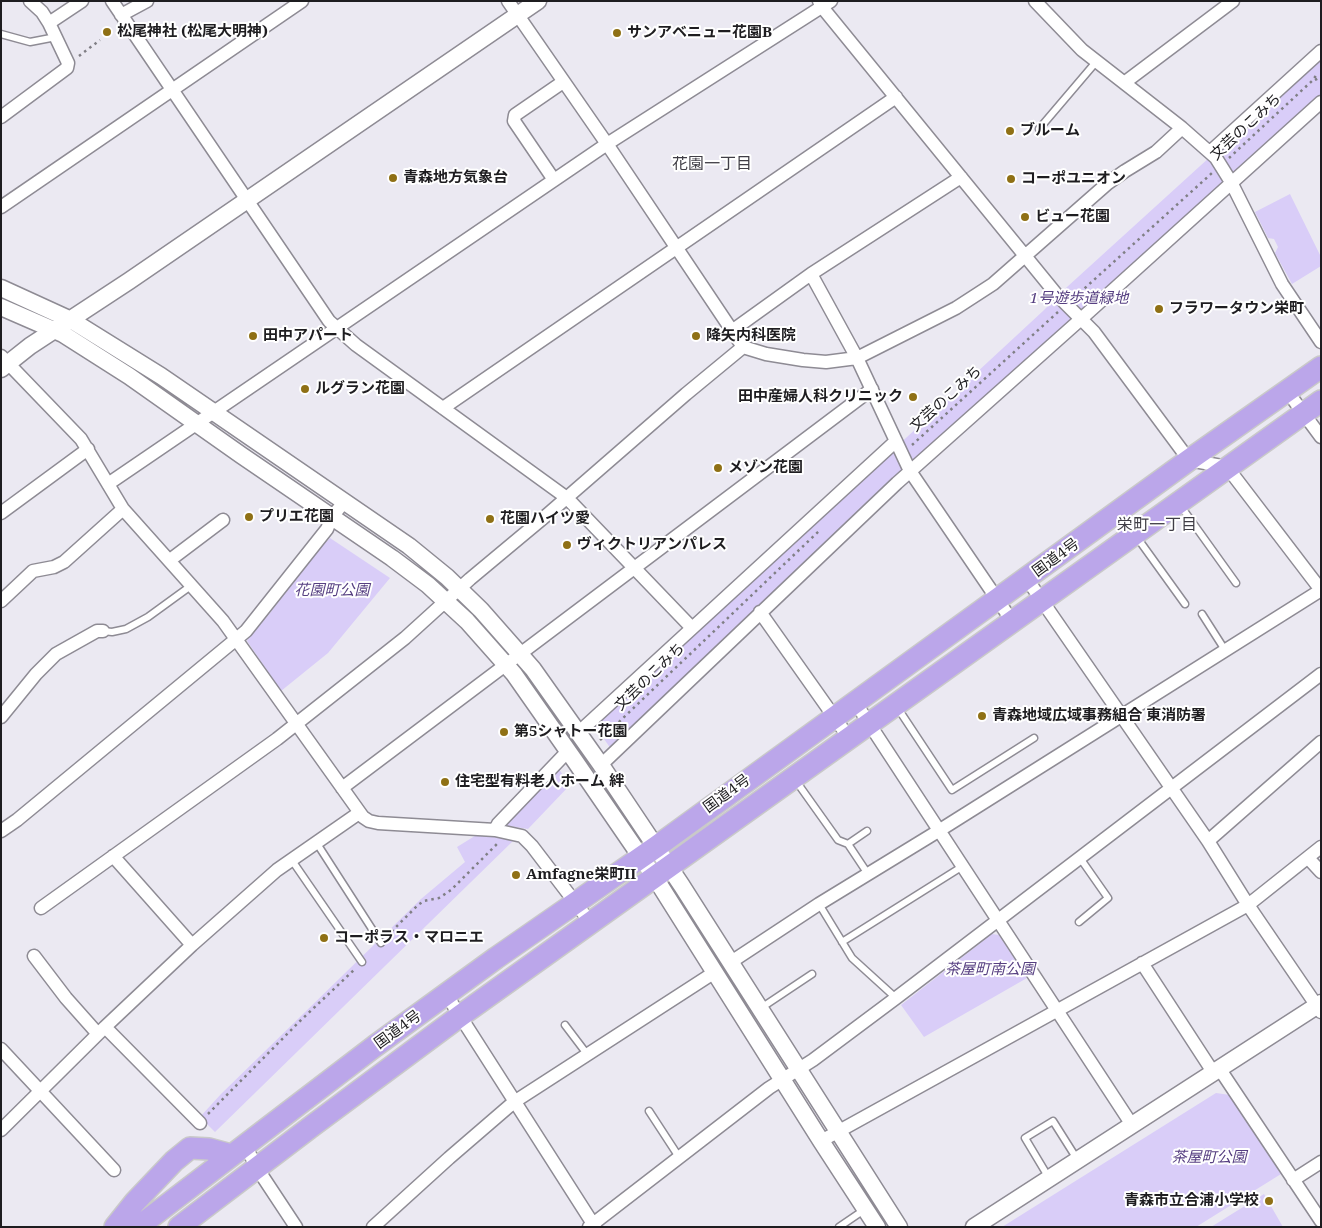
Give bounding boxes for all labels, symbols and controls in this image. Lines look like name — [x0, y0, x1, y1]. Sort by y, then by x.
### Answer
place label: 松尾神社 (松尾大明神) — [117, 23, 268, 41]
place label: サンアベニュー花園B — [627, 24, 772, 42]
marker: 松尾神社 (松尾大明神) — [101, 26, 113, 38]
marker: サンアベニュー花園B — [611, 27, 623, 39]
street label: 文芸のこみち — [1207, 90, 1285, 164]
place label: ブルーム — [1020, 122, 1080, 140]
marker: ブルーム — [1004, 125, 1016, 137]
district label: 花園一丁目 — [672, 154, 752, 174]
place label: 青森地方気象台 — [403, 169, 508, 187]
place label: コーポユニオン — [1021, 170, 1126, 188]
marker: 青森地方気象台 — [387, 172, 399, 184]
marker: コーポユニオン — [1005, 173, 1017, 185]
place label: ビュー花園 — [1035, 208, 1110, 226]
marker: ビュー花園 — [1019, 211, 1031, 223]
park label: 1号遊歩道緑地 — [1030, 290, 1128, 308]
place label: フラワータウン栄町 — [1169, 300, 1304, 318]
marker: フラワータウン栄町 — [1153, 303, 1165, 315]
place label: 田中アパート — [263, 327, 353, 345]
place label: 降矢内科医院 — [706, 327, 796, 345]
marker: 田中アパート — [247, 330, 259, 342]
marker: 降矢内科医院 — [690, 330, 702, 342]
street label: 文芸のこみち — [907, 362, 985, 436]
place label: ルグラン花園 — [315, 380, 405, 398]
marker: ルグラン花園 — [299, 383, 311, 395]
place label: 田中産婦人科クリニック — [738, 388, 903, 406]
marker: 田中産婦人科クリニック — [907, 391, 919, 403]
place label: メゾン花園 — [728, 459, 803, 477]
marker: メゾン花園 — [712, 462, 724, 474]
place label: プリエ花園 — [259, 508, 334, 526]
place label: 花園ハイツ愛 — [500, 510, 590, 528]
marker: プリエ花園 — [243, 511, 255, 523]
marker: 花園ハイツ愛 — [484, 513, 496, 525]
district label: 栄町一丁目 — [1117, 515, 1197, 535]
street label: 国道4号 — [1029, 535, 1083, 581]
place label: ヴィクトリアンパレス — [577, 536, 727, 554]
marker: ヴィクトリアンパレス — [561, 539, 573, 551]
park label: 花園町公園 — [295, 582, 369, 600]
street label: 文芸のこみち — [611, 639, 689, 715]
place label: 青森地域広域事務組合 東消防署 — [992, 707, 1206, 725]
marker: 青森地域広域事務組合 東消防署 — [976, 710, 988, 722]
place label: 第5シャトー花園 — [514, 723, 627, 741]
marker: 第5シャトー花園 — [498, 726, 510, 738]
street label: 国道4号 — [700, 771, 754, 817]
place label: 住宅型有料老人ホーム 絆 — [455, 773, 624, 791]
marker: 住宅型有料老人ホーム 絆 — [439, 776, 451, 788]
place label: Amfagne栄町II — [526, 866, 636, 884]
marker: Amfagne栄町II — [510, 869, 522, 881]
place label: コーポラス・マロニエ — [334, 929, 484, 947]
marker: コーポラス・マロニエ — [318, 932, 330, 944]
park label: 茶屋町南公園 — [945, 961, 1035, 979]
street label: 国道4号 — [371, 1007, 425, 1053]
park label: 茶屋町公園 — [1172, 1149, 1246, 1167]
place label: 青森市立合浦小学校 — [1124, 1192, 1259, 1210]
marker: 青森市立合浦小学校 — [1263, 1195, 1275, 1207]

